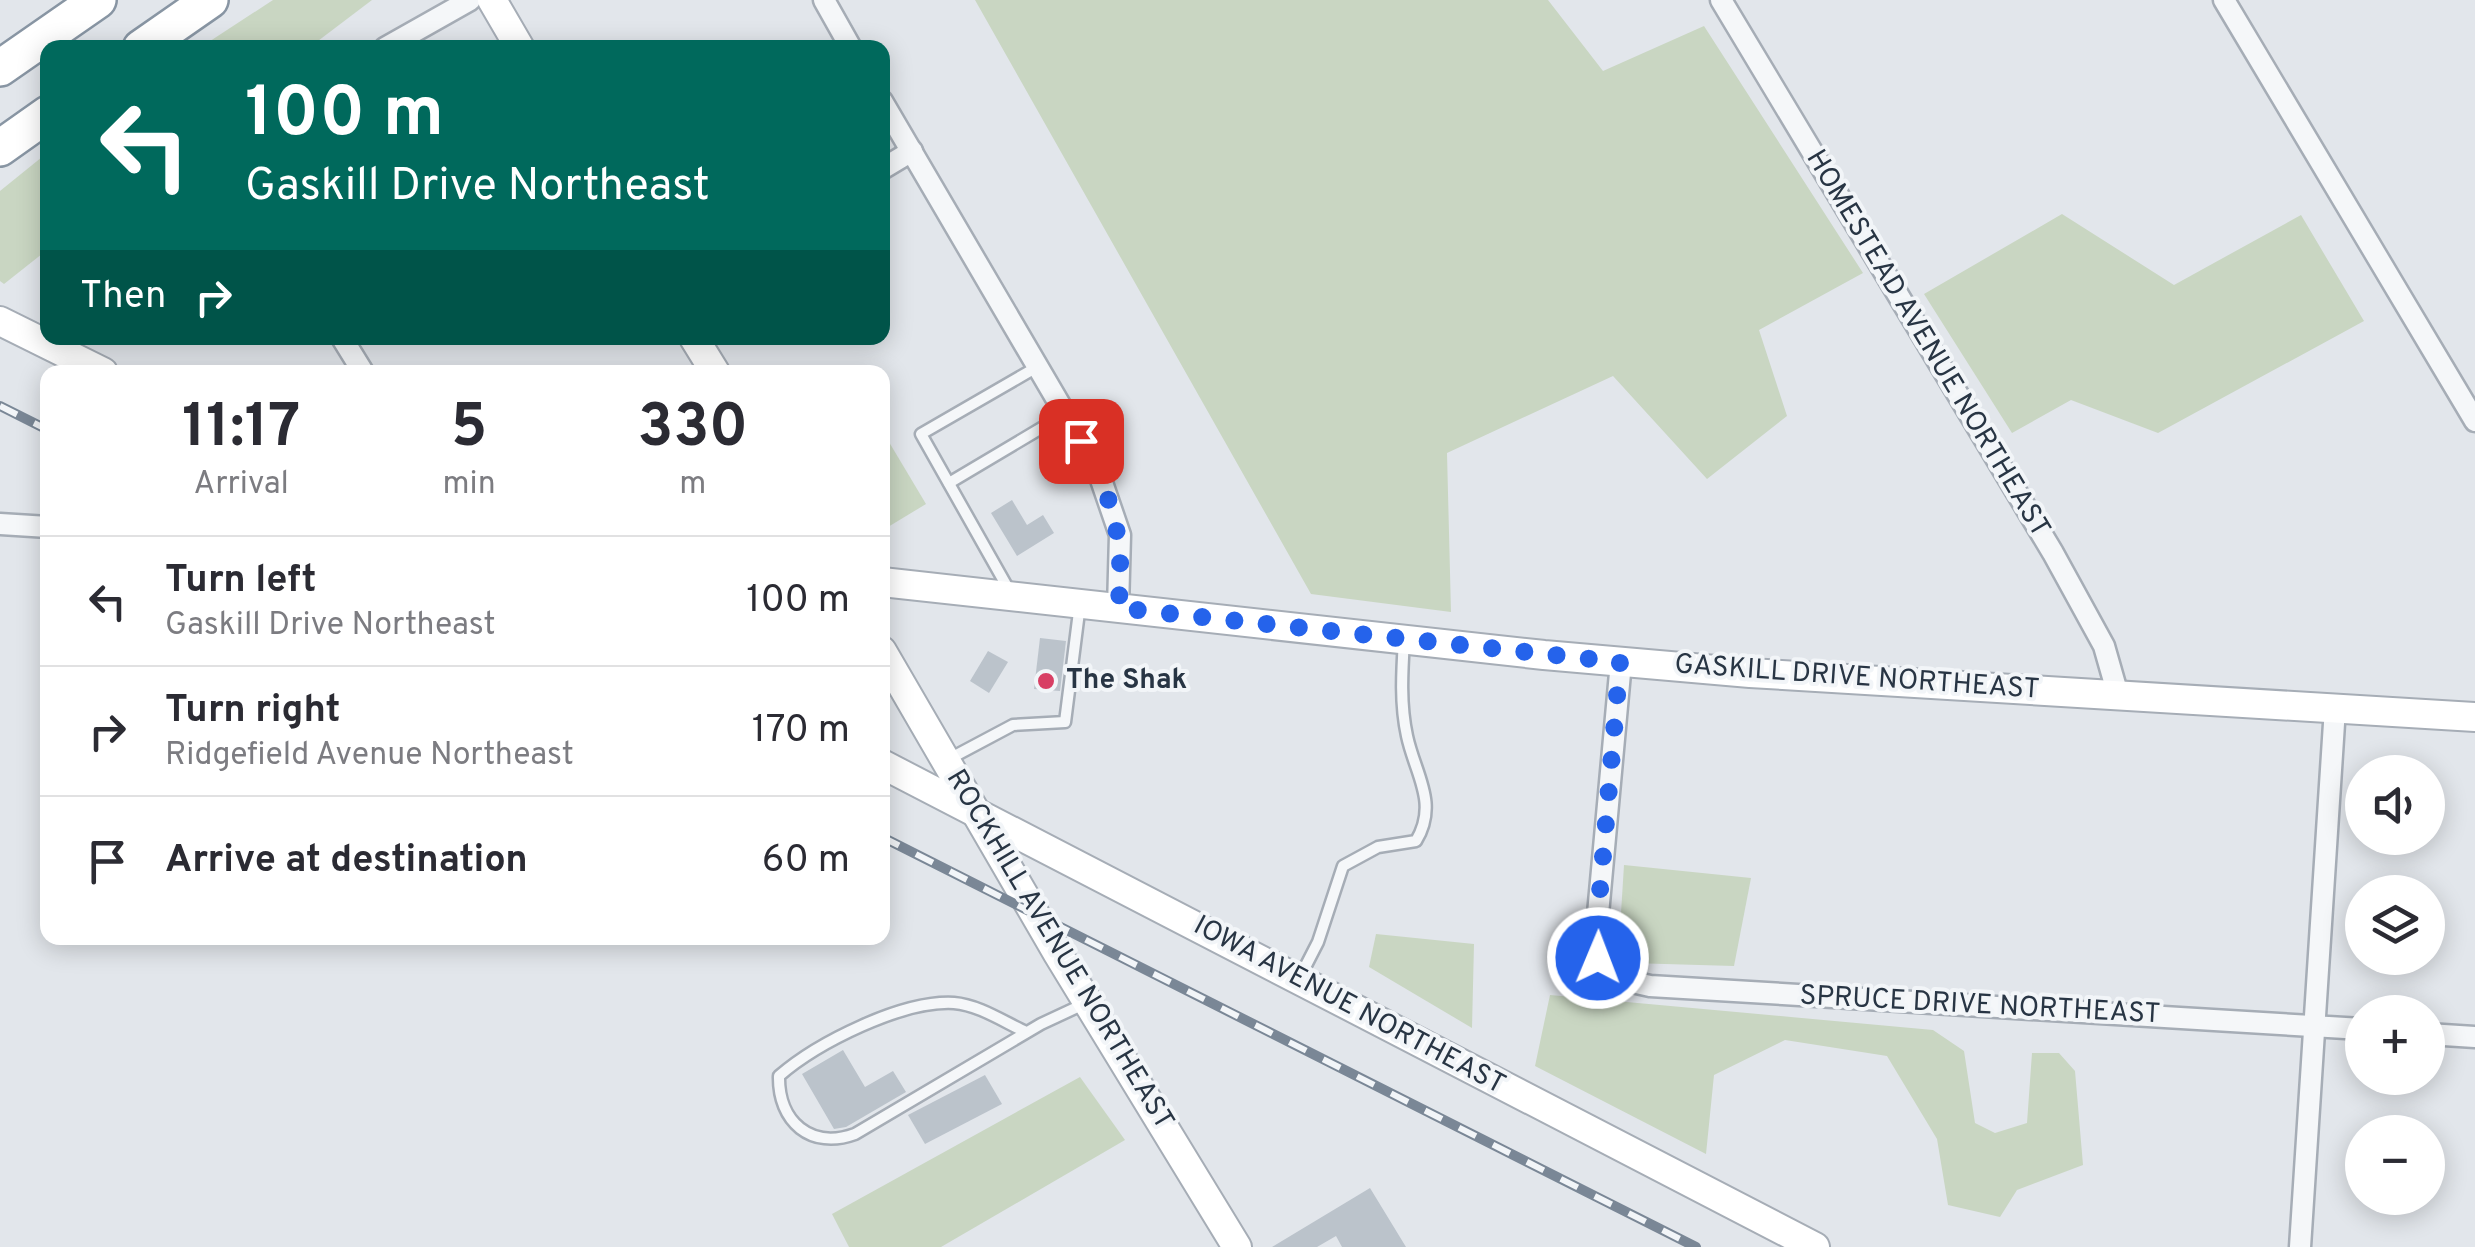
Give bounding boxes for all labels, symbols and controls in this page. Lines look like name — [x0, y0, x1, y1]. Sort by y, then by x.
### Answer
text: 100 m — [245, 72, 444, 161]
icon: left — [80, 80, 210, 210]
street label: HOMESTEAD AVENUE NORTHEAST — [1797, 144, 2057, 544]
text: Gaskill Drive Northeast — [245, 159, 710, 216]
icon: right — [186, 270, 241, 325]
text: Then — [80, 273, 166, 322]
text: 11:17 — [182, 392, 301, 468]
text: 5 — [451, 392, 487, 468]
text: 330 — [638, 392, 748, 468]
pin — [1039, 399, 1124, 484]
icon: arrive — [1054, 414, 1109, 469]
text: Arrival — [194, 465, 289, 505]
text: min — [442, 465, 496, 505]
text: m — [679, 465, 706, 505]
text: Turn left — [165, 557, 317, 606]
icon: left — [80, 574, 135, 629]
text: 100 m — [746, 577, 850, 626]
text: Gaskill Drive Northeast — [165, 606, 496, 646]
street label: GASKILL DRIVE NORTHEAST — [1673, 647, 2041, 709]
place label: The Shak — [1066, 663, 1187, 699]
marker: The Shak — [1035, 670, 1057, 692]
text: Turn right — [165, 687, 340, 736]
icon: right — [80, 704, 135, 759]
text: 170 m — [752, 707, 850, 756]
text: Ridgefield Avenue Northeast — [165, 736, 574, 776]
map controls — [2345, 755, 2445, 1215]
button: sound — [2345, 755, 2445, 855]
street label: ROCKHILL AVENUE NORTHEAST — [937, 763, 1181, 1137]
icon: arrive — [80, 834, 135, 889]
text: Arrive at destination — [165, 837, 528, 886]
text: 60 m — [762, 837, 850, 886]
button: layers — [2345, 875, 2445, 975]
position arrow — [1546, 906, 1650, 1010]
street label: IOWA AVENUE NORTHEAST — [1187, 908, 1511, 1104]
street label: SPRUCE DRIVE NORTHEAST — [1799, 979, 2161, 1033]
button: + — [2345, 995, 2445, 1095]
button: − — [2345, 1115, 2445, 1215]

